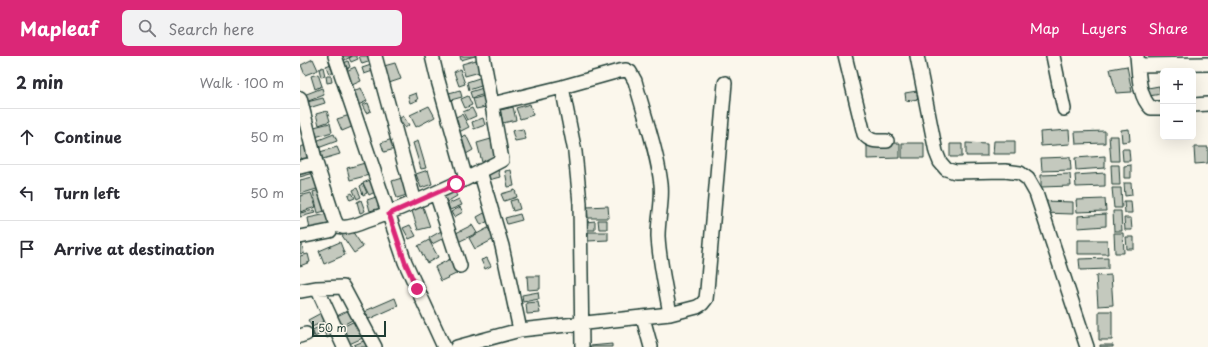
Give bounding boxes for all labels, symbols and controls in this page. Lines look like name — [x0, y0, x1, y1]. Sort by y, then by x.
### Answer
search box — [122, 10, 402, 46]
text: Mapleaf — [20, 14, 98, 42]
icon: search — [136, 17, 158, 39]
text: Search here — [168, 17, 254, 40]
text: Map — [1030, 18, 1060, 39]
text: Layers — [1082, 18, 1127, 39]
text: Share — [1149, 18, 1188, 39]
map controls — [1160, 68, 1196, 140]
button: + — [1160, 68, 1196, 104]
text: 2 min — [16, 69, 63, 95]
text: Walk · 100 m — [200, 73, 284, 92]
button: − — [1160, 104, 1196, 140]
text: Continue — [54, 125, 122, 148]
icon: ahead — [16, 126, 38, 148]
text: 50 m — [250, 127, 284, 146]
route start — [447, 175, 465, 193]
text: Turn left — [54, 181, 120, 204]
icon: left — [16, 182, 38, 204]
text: 50 m — [250, 183, 284, 202]
text: Arrive at destination — [54, 237, 215, 260]
icon: arrive — [16, 238, 38, 260]
route end — [408, 280, 426, 298]
scale bar — [312, 319, 386, 338]
text: 50 m — [318, 319, 347, 336]

